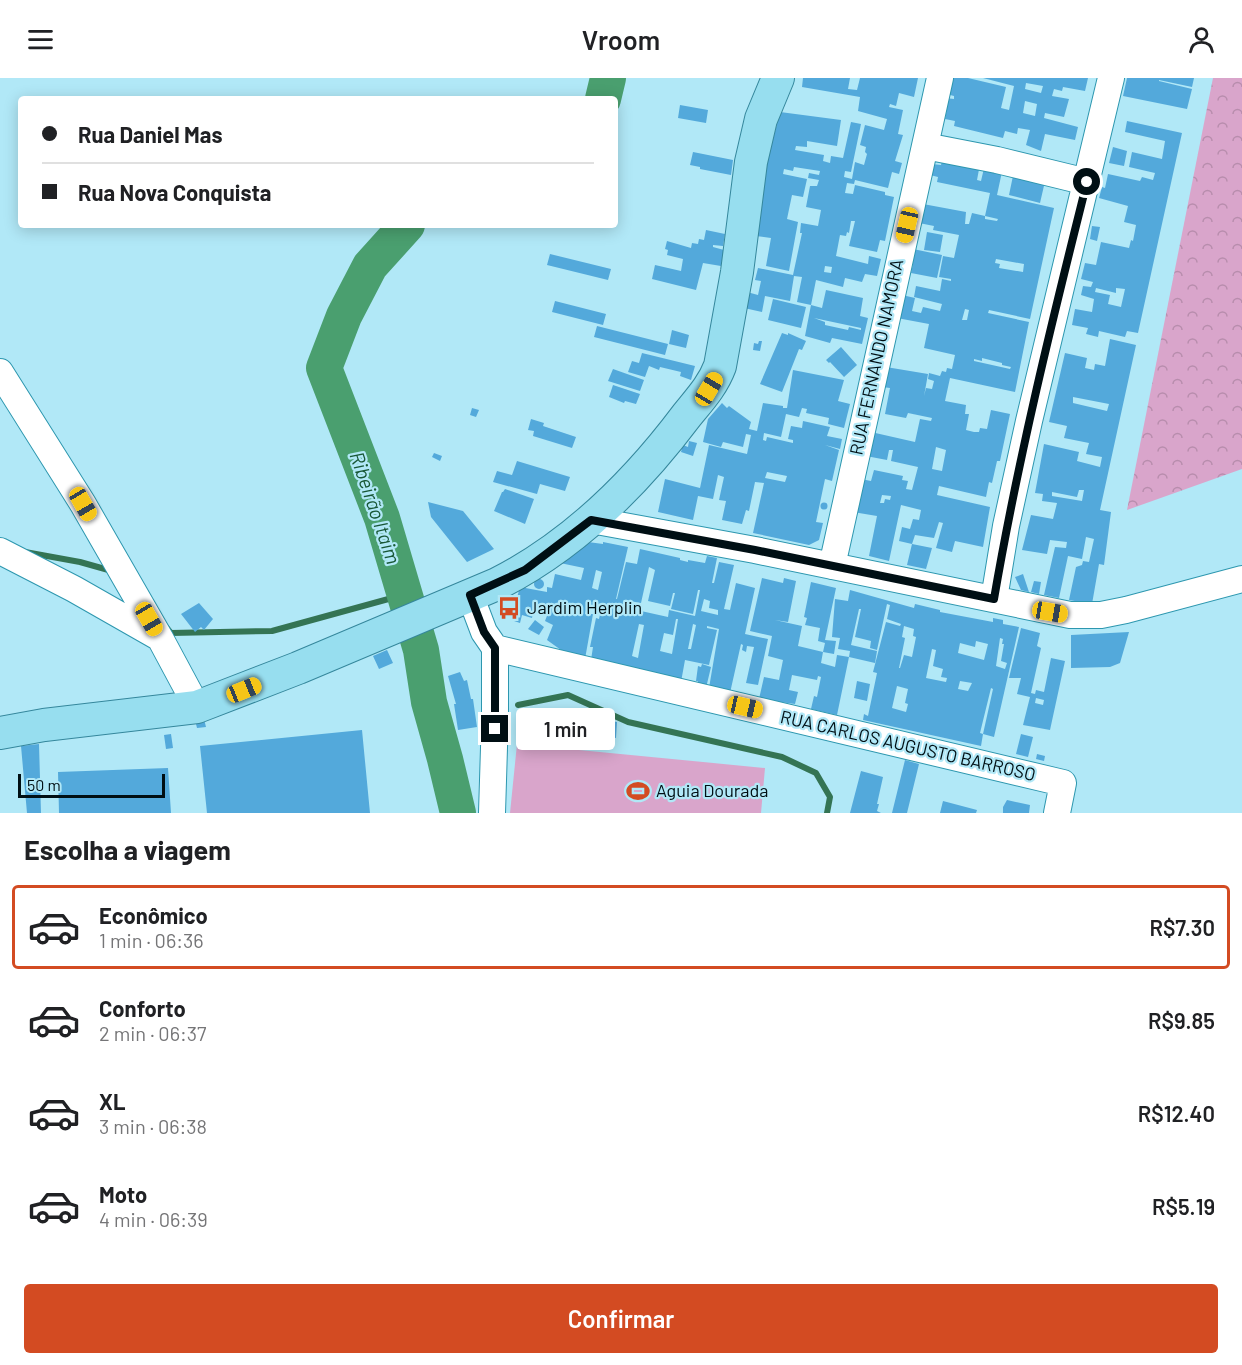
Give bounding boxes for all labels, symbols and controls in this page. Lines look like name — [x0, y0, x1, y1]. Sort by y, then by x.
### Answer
icon: menu — [24, 23, 57, 56]
text: Vroom — [582, 23, 660, 55]
icon: person — [1185, 23, 1218, 56]
text: Rua Daniel Mas — [78, 121, 222, 147]
route start — [1073, 168, 1100, 195]
text: Rua Nova Conquista — [78, 179, 271, 205]
car — [894, 205, 920, 245]
street label: RUA FERNANDO NAMORA — [844, 257, 908, 457]
car — [692, 369, 726, 409]
water label: Ribeirão Itaim — [345, 448, 406, 567]
car — [66, 484, 100, 524]
bus stop icon: Jardim Herplin — [496, 595, 522, 621]
place label: Jardim Herplin — [527, 596, 642, 618]
car — [132, 599, 166, 639]
car — [1031, 600, 1069, 624]
car — [224, 675, 264, 705]
car — [725, 694, 765, 720]
street label: RUA CARLOS AUGUSTO BARROSO — [778, 705, 1038, 785]
callout: 1 min — [516, 708, 615, 750]
route end — [481, 715, 508, 742]
text: 1 min — [544, 717, 587, 741]
scale bar — [18, 771, 165, 798]
text: 50 m — [27, 775, 61, 794]
sports icon: Aguia Dourada — [625, 778, 651, 804]
place label: Aguia Dourada — [656, 779, 769, 801]
text: Escolha a viagem — [24, 833, 231, 865]
icon: car — [27, 900, 81, 954]
text: Econômico — [99, 902, 208, 928]
text: R$7.30 — [1149, 914, 1215, 940]
text: 1 min · 06:36 — [99, 928, 204, 952]
icon: car — [27, 993, 81, 1047]
text: Conforto — [99, 995, 186, 1021]
text: R$9.85 — [1148, 1007, 1215, 1033]
text: 2 min · 06:37 — [99, 1021, 206, 1045]
icon: car — [27, 1086, 81, 1140]
text: XL — [99, 1088, 125, 1114]
text: R$12.40 — [1138, 1100, 1215, 1126]
text: 3 min · 06:38 — [99, 1114, 207, 1138]
icon: car — [27, 1179, 81, 1233]
text: Moto — [99, 1181, 147, 1207]
text: R$5.19 — [1152, 1193, 1215, 1219]
text: 4 min · 06:39 — [99, 1207, 208, 1231]
button: Confirmar — [24, 1284, 1218, 1353]

